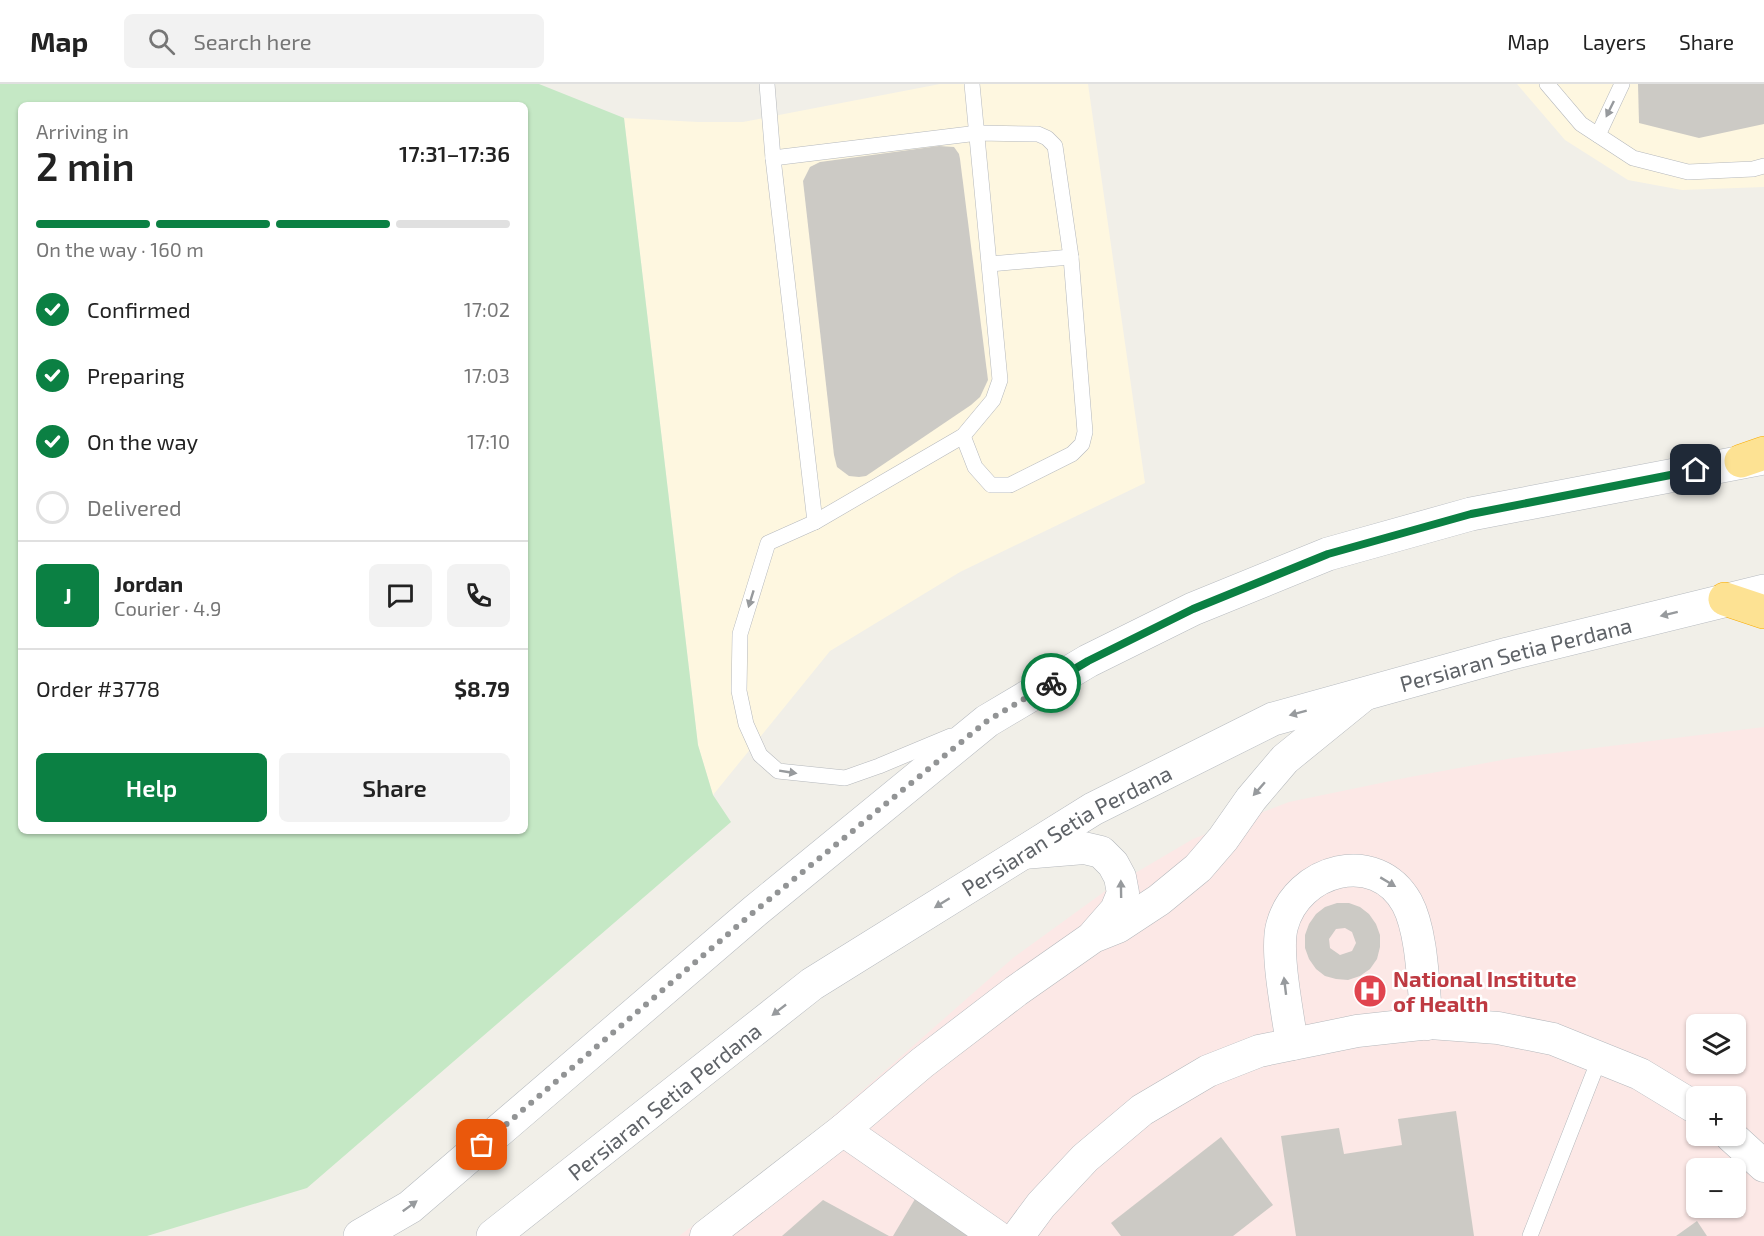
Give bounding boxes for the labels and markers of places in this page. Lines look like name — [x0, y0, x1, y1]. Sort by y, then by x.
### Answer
pin — [1670, 444, 1721, 495]
place label: National Institute of Health — [1393, 965, 1577, 1016]
hospital icon: National Institute of Health — [1352, 973, 1388, 1009]
pin — [456, 1119, 507, 1170]

